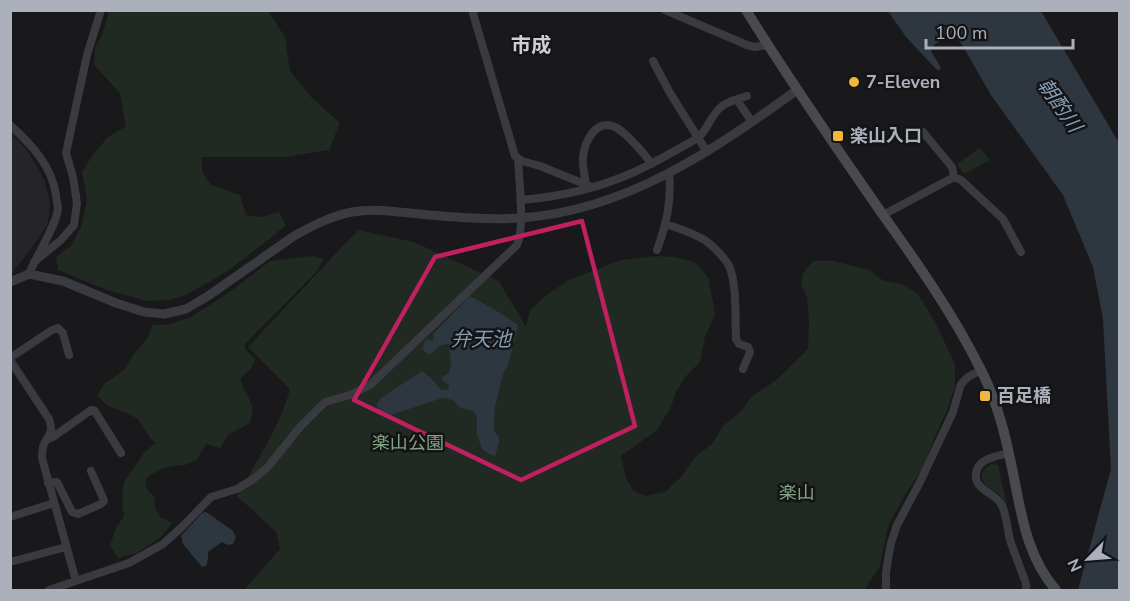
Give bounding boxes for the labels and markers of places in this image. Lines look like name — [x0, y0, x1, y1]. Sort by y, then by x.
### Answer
place label: 7-Eleven — [866, 70, 940, 94]
marker: 7-Eleven — [847, 75, 861, 89]
place label: 楽山入口 — [850, 124, 922, 148]
marker: 楽山入口 — [831, 129, 845, 143]
place label: 百足橋 — [997, 384, 1051, 408]
marker: 百足橋 — [978, 389, 992, 403]

